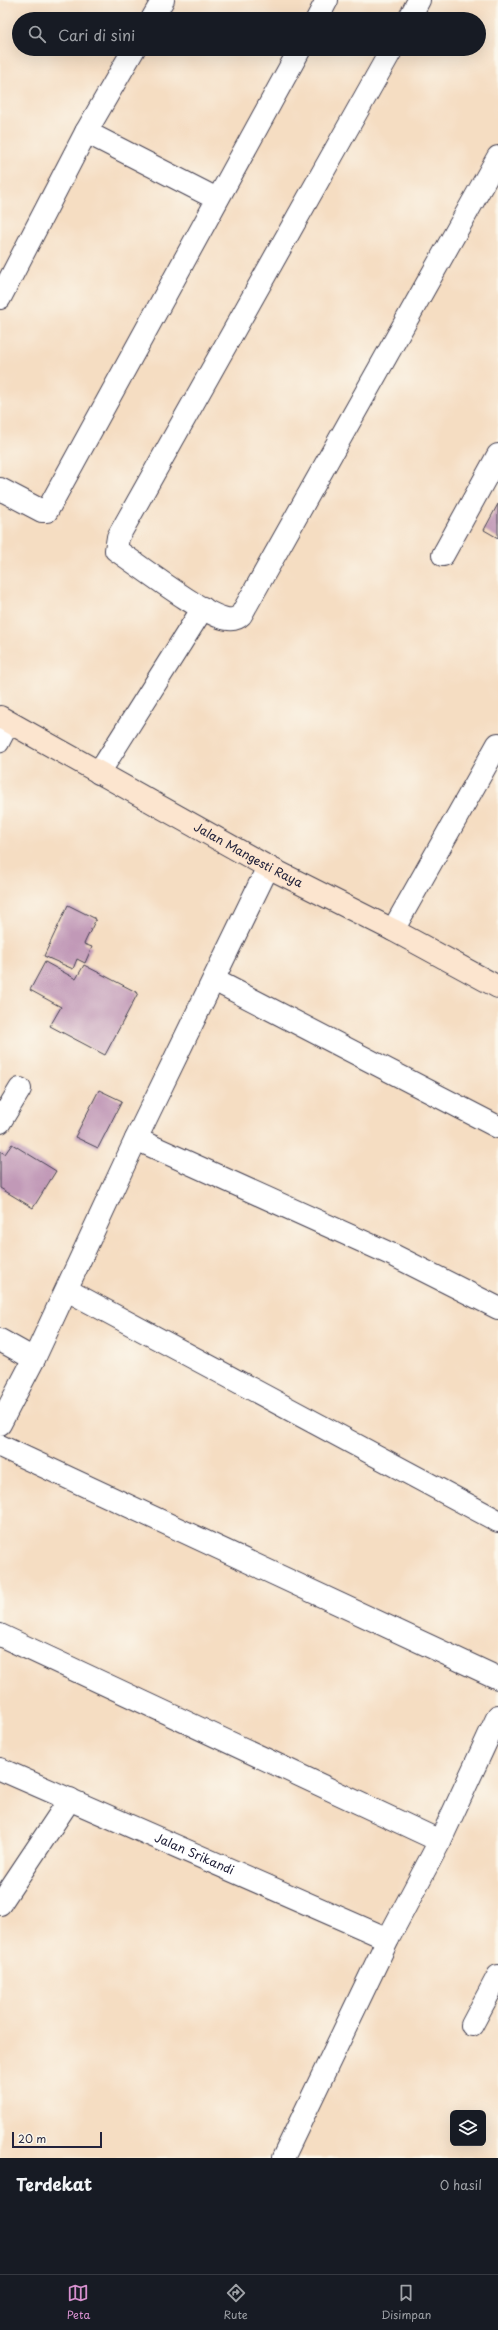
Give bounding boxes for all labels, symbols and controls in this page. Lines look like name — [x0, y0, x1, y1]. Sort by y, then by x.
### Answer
search box — [12, 12, 486, 56]
icon: search — [26, 23, 48, 45]
text: Cari di sini — [58, 23, 135, 46]
street label: Jalan Mangesti Raya — [191, 817, 307, 891]
street label: Jalan Srikandi — [152, 1828, 237, 1878]
map controls — [450, 2110, 486, 2146]
button: layers — [450, 2110, 486, 2146]
scale bar — [12, 2130, 102, 2149]
text: 20 m — [18, 2130, 46, 2147]
text: Terdekat — [16, 2171, 92, 2197]
text: 0 hasil — [440, 2175, 482, 2194]
tab: Peta — [67, 2282, 90, 2323]
tab: Rute — [224, 2282, 248, 2323]
tab: Disimpan — [381, 2282, 431, 2323]

